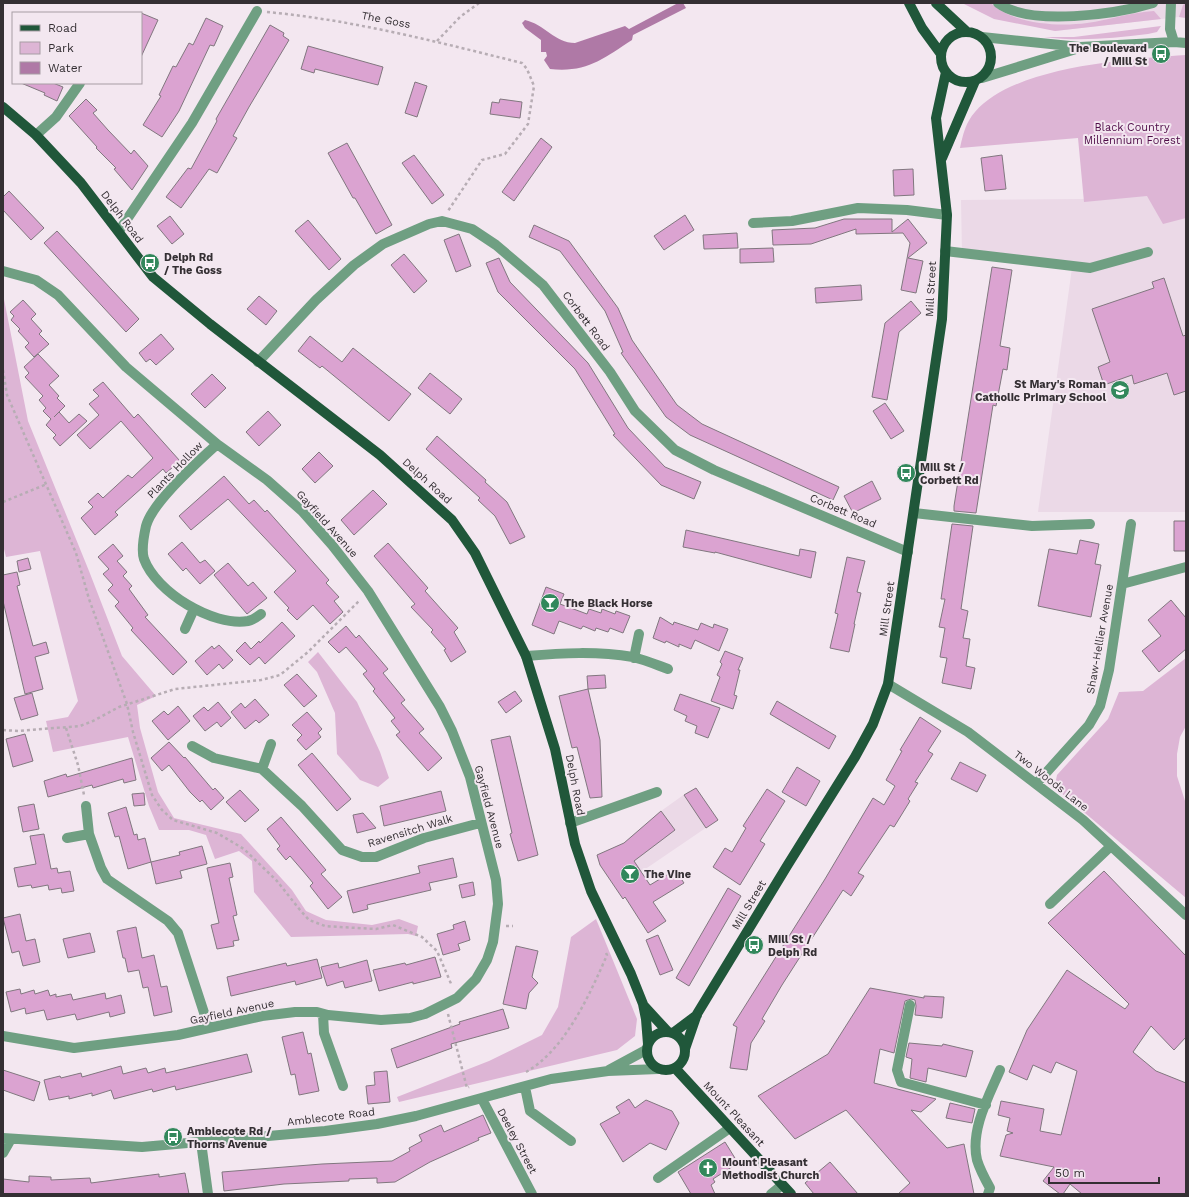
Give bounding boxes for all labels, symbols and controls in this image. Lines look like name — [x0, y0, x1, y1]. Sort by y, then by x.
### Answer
street label: The Goss — [360, 9, 412, 31]
legend — [12, 12, 142, 84]
text: Road — [48, 21, 77, 35]
text: Park — [48, 41, 74, 55]
place label: The Boulevard / Mill St — [1069, 42, 1147, 68]
bus stop icon: The Boulevard / Mill St — [1150, 43, 1172, 65]
text: Water — [48, 61, 83, 75]
park label: Black Country Millennium Forest — [1084, 121, 1181, 147]
street label: Delph Road — [98, 188, 146, 246]
place label: Delph Rd / The Goss — [164, 251, 222, 277]
bus stop icon: Delph Rd / The Goss — [139, 252, 161, 274]
street label: Mill Street — [923, 261, 939, 317]
street label: Corbett Road — [559, 289, 613, 353]
place label: St Mary's Roman Catholic Primary School — [975, 378, 1106, 404]
school or university icon: St Mary's Roman Catholic Primary School — [1109, 379, 1131, 401]
street label: Plants Hollow — [145, 439, 205, 501]
street label: Delph Road — [400, 455, 454, 507]
place label: Mill St / Corbett Rd — [920, 461, 979, 487]
bus stop icon: Mill St / Corbett Rd — [895, 462, 917, 484]
street label: Gayfield Avenue — [294, 488, 360, 560]
street label: Corbett Road — [808, 491, 878, 531]
street label: Mill Street — [877, 580, 897, 637]
street label: Shaw-Hellier Avenue — [1084, 583, 1116, 695]
bar icon: The Black Horse — [539, 592, 561, 614]
place label: The Black Horse — [564, 597, 653, 610]
street label: Two Woods Lane — [1011, 748, 1091, 814]
street label: Delph Road — [563, 753, 587, 817]
street label: Gayfield Avenue — [472, 764, 506, 850]
street label: Ravensitch Walk — [366, 812, 454, 850]
bar icon: The Vine — [619, 863, 641, 885]
place label: The Vine — [644, 868, 691, 881]
street label: Mill Street — [729, 878, 769, 932]
place label: Mill St / Delph Rd — [768, 933, 817, 959]
bus stop icon: Mill St / Delph Rd — [743, 934, 765, 956]
street label: Gayfield Avenue — [189, 997, 275, 1027]
street label: Mount Pleasant — [701, 1079, 768, 1149]
street label: Amblecote Road — [286, 1105, 376, 1129]
street label: Deeley Street — [494, 1106, 540, 1176]
place label: Amblecote Rd / Thorns Avenue — [187, 1125, 271, 1151]
bus stop icon: Amblecote Rd / Thorns Avenue — [162, 1126, 184, 1148]
place label: Mount Pleasant Methodist Church — [722, 1156, 820, 1182]
church icon: Mount Pleasant Methodist Church — [697, 1157, 719, 1179]
scale bar — [1049, 1159, 1159, 1185]
text: 50 m — [1055, 1166, 1085, 1180]

